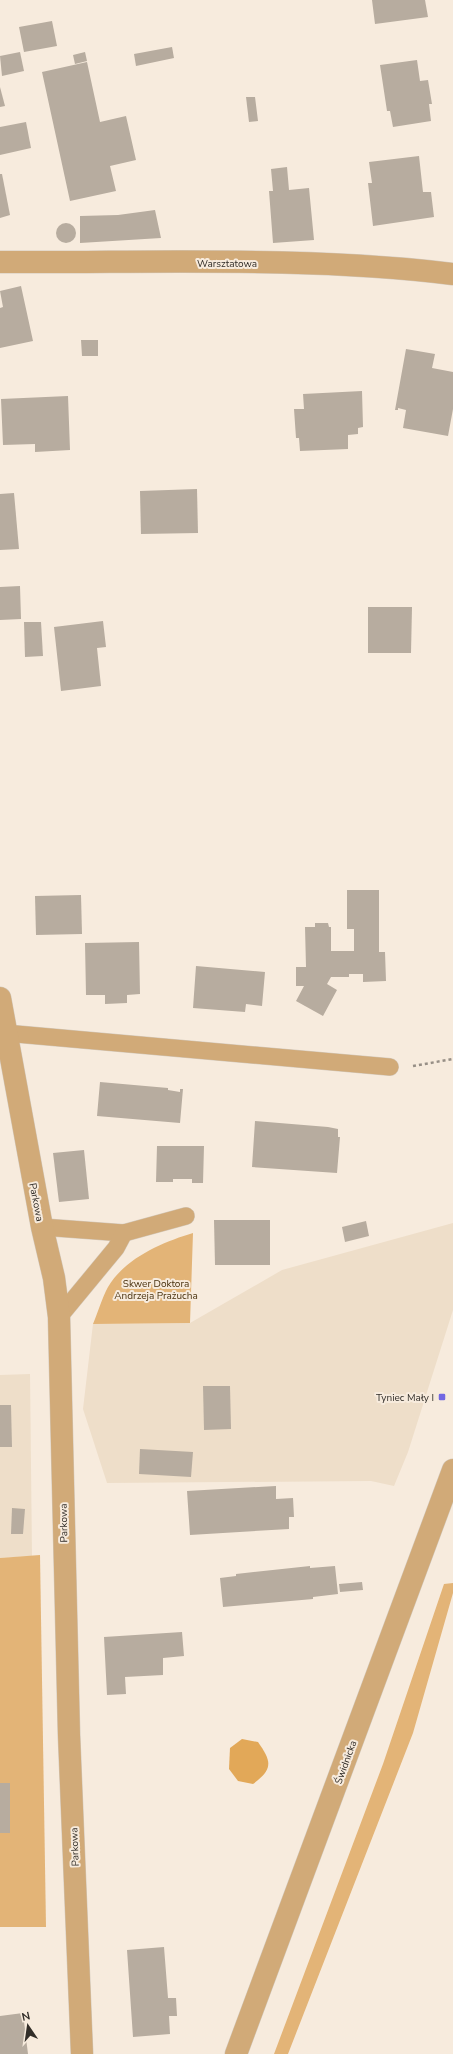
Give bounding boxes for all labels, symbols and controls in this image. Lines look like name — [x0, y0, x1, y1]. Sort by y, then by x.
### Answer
street label: Warsztatowa — [197, 257, 257, 271]
street label: Parkowa — [25, 1182, 47, 1223]
park label: Skwer Doktora Andrzeja Prażucha — [114, 1277, 198, 1303]
place label: Tyniec Mały I — [376, 1391, 434, 1405]
marker: Tyniec Mały I — [437, 1392, 447, 1402]
street label: Parkowa — [57, 1503, 71, 1543]
street label: Świdnicka — [332, 1739, 360, 1786]
street label: Parkowa — [67, 1827, 83, 1867]
north arrow — [8, 2006, 48, 2046]
text: N — [20, 2009, 32, 2025]

